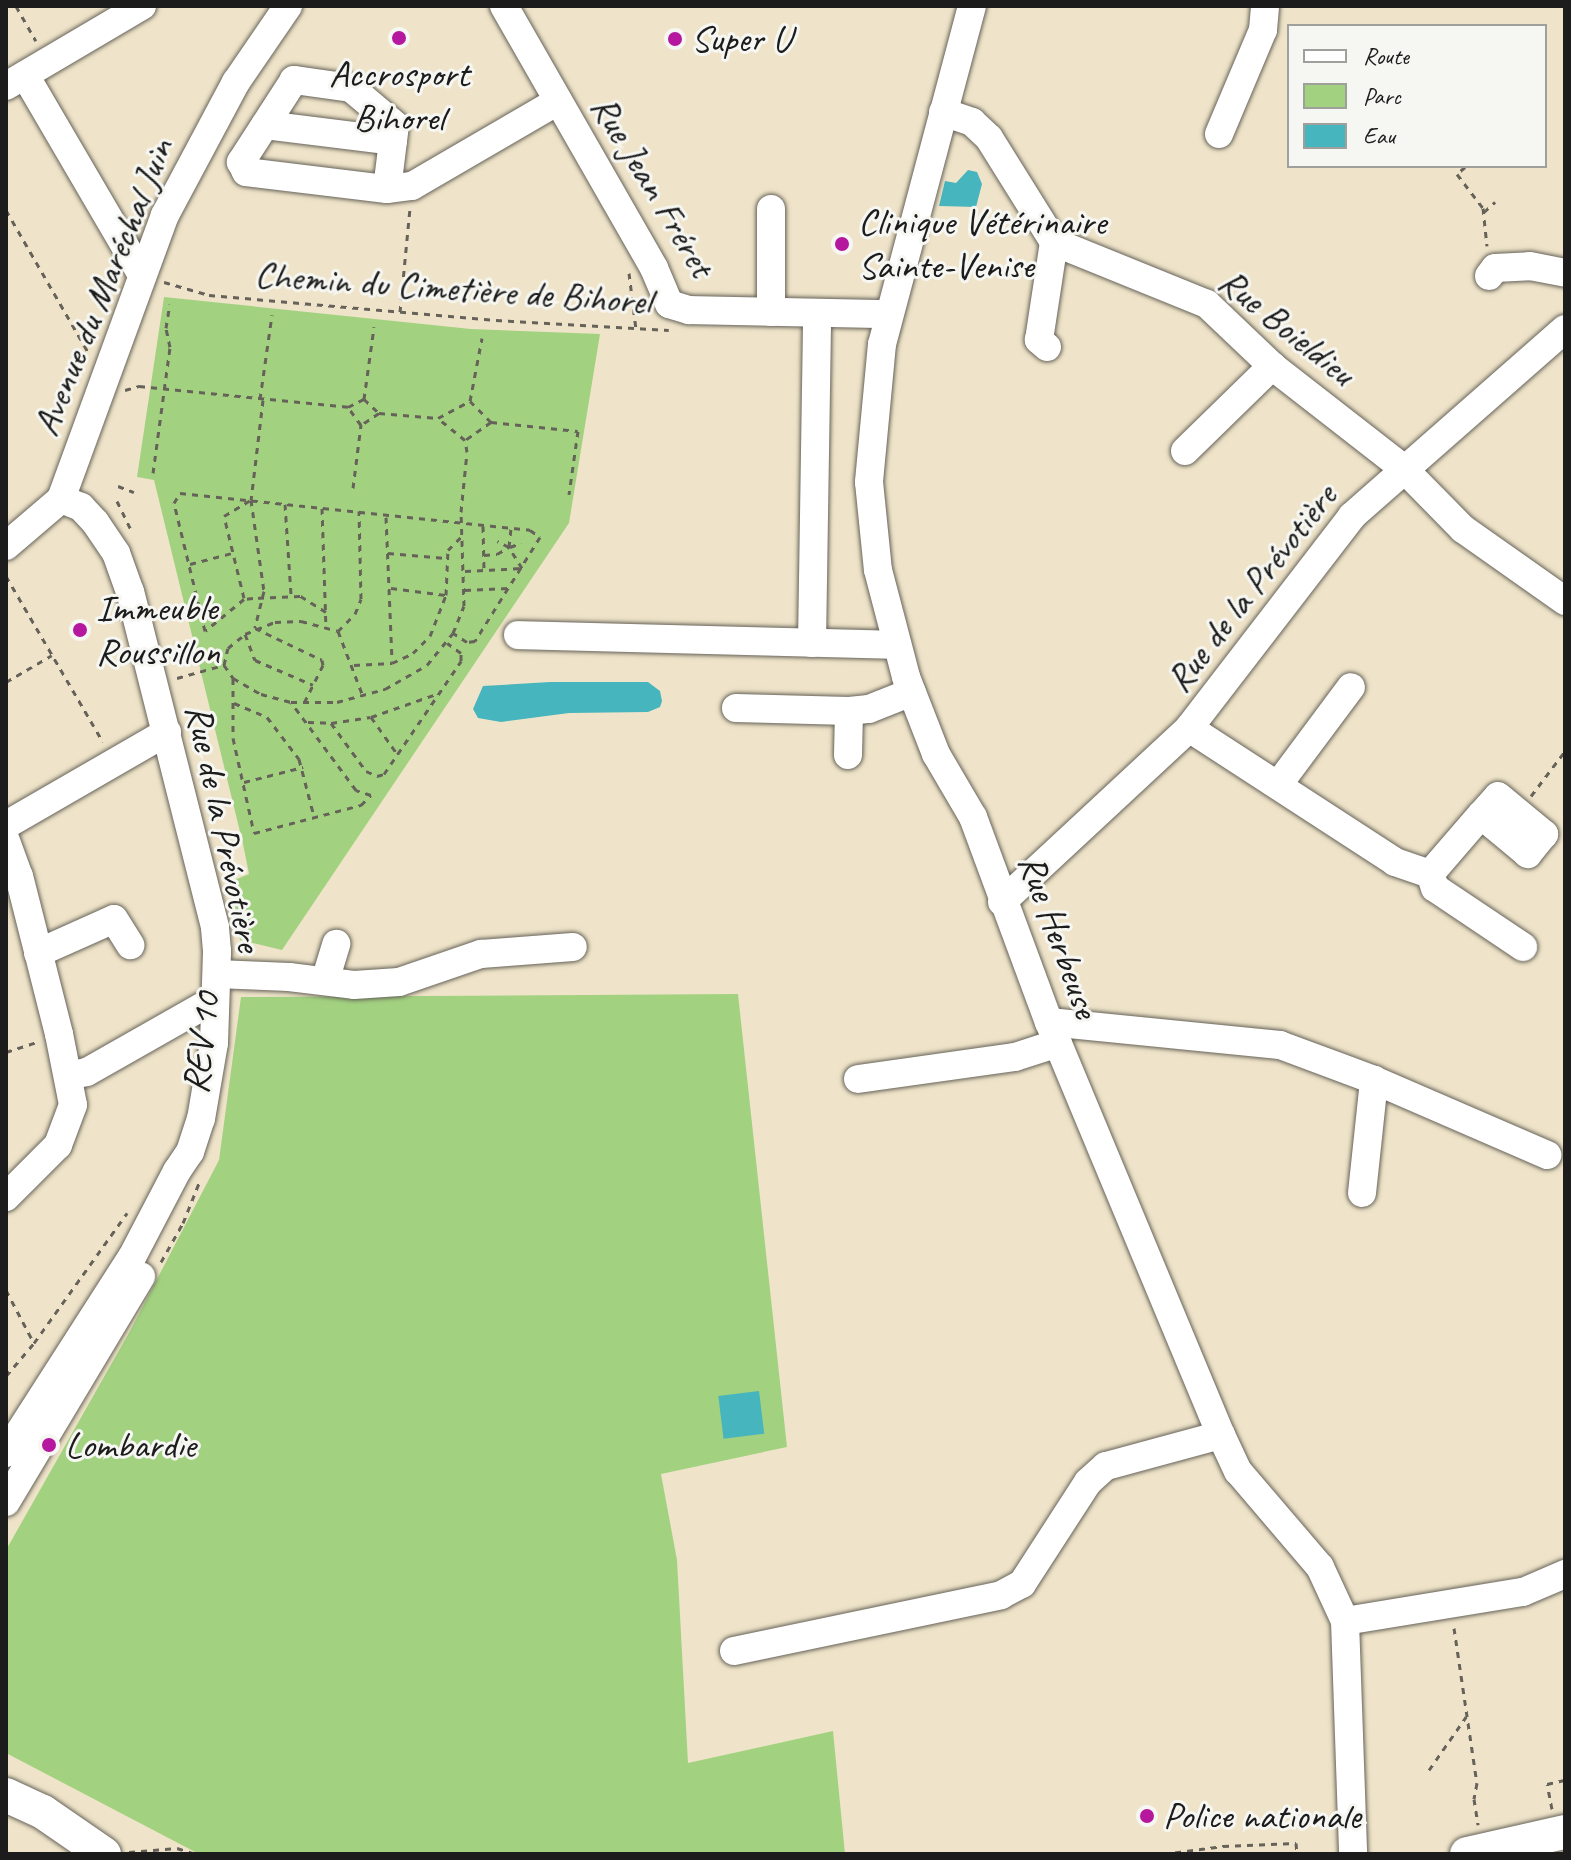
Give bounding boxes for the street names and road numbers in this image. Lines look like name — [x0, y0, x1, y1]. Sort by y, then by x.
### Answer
street label: Rue Jean Fréret — [582, 88, 724, 284]
street label: Avenue du Maréchal Juin — [23, 132, 183, 442]
street label: Chemin du Cimetière de Bihorel — [254, 251, 652, 325]
street label: Rue Boieldieu — [1210, 258, 1364, 396]
street label: Rue de la Prévotière — [1156, 475, 1346, 701]
street label: Rue de la Prévotière — [176, 700, 272, 956]
street label: Rue Herbeuse — [1008, 848, 1110, 1024]
street label: REV 10 — [172, 990, 230, 1096]

